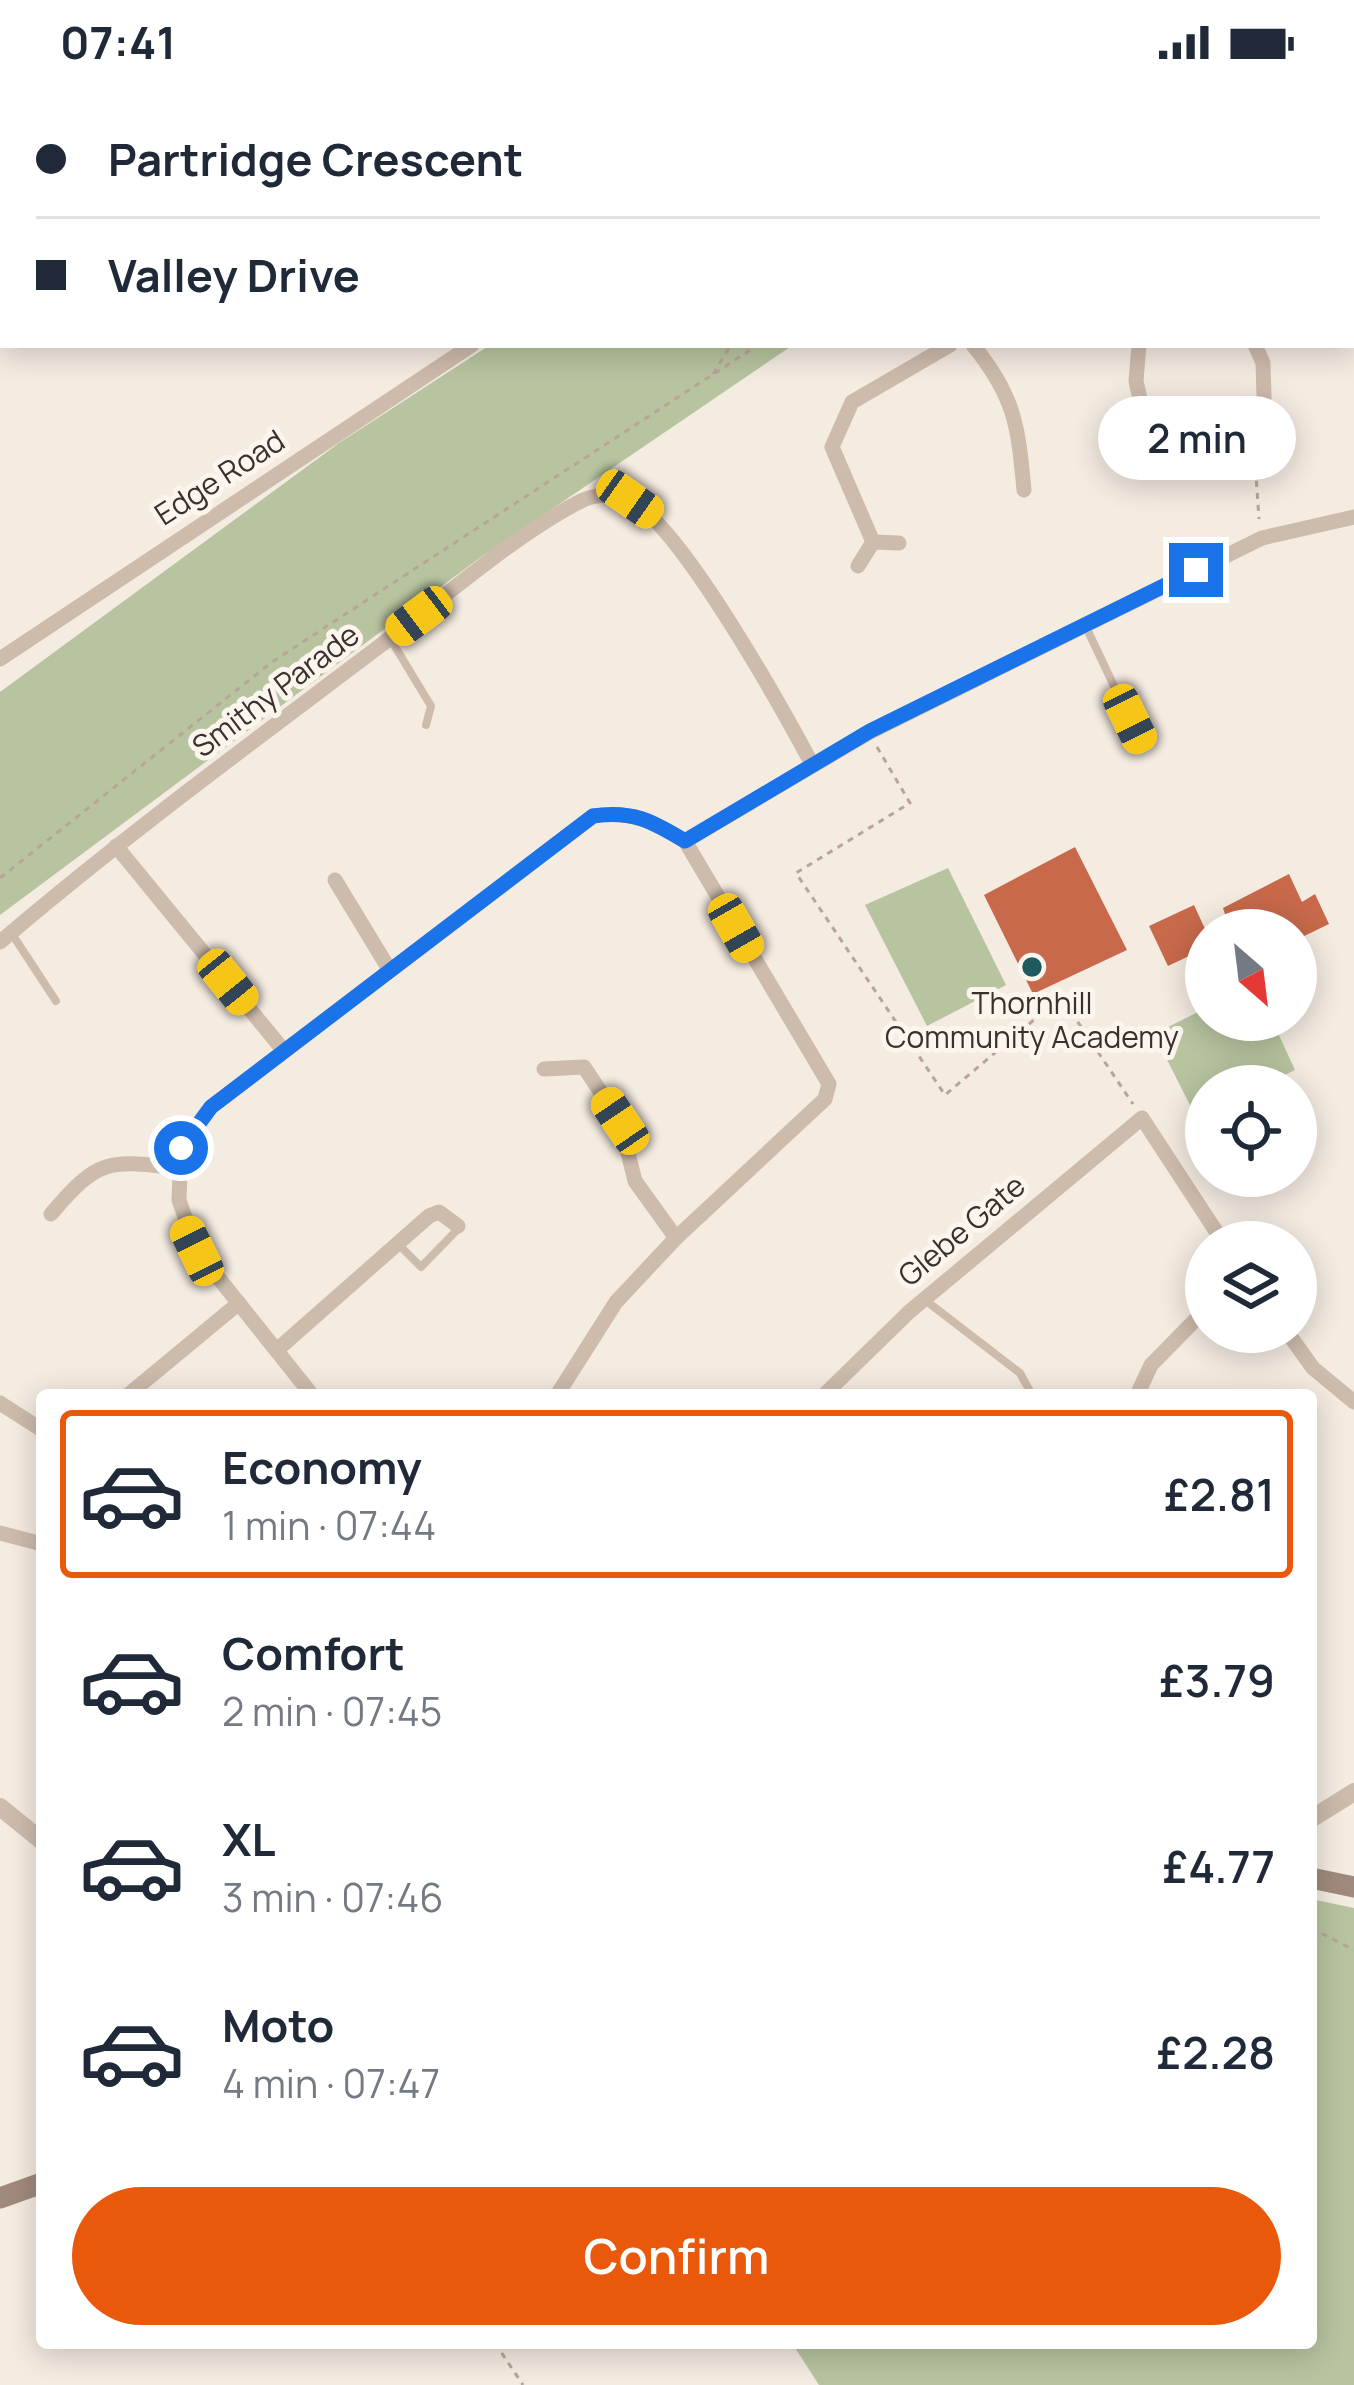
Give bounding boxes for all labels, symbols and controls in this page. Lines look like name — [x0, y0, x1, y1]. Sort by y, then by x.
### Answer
text: 07:41 — [60, 11, 176, 73]
text: Partridge Crescent — [108, 128, 523, 190]
text: Valley Drive — [108, 244, 360, 306]
callout: 2 min — [1097, 396, 1295, 480]
text: 2 min — [1147, 411, 1247, 465]
street label: Edge Road — [146, 419, 292, 534]
car — [590, 464, 670, 534]
route end — [1169, 543, 1223, 597]
car — [379, 580, 459, 652]
street label: Smithy Parade — [183, 614, 367, 766]
car — [1098, 679, 1162, 759]
car — [702, 888, 770, 968]
north arrow — [1185, 909, 1317, 1041]
map controls — [1185, 909, 1317, 1353]
car — [191, 943, 265, 1021]
marker: Thornhill Community Academy — [1019, 954, 1045, 980]
place label: Thornhill Community Academy — [885, 982, 1179, 1057]
button: locate — [1185, 1065, 1317, 1197]
car — [585, 1081, 655, 1161]
route start — [154, 1121, 208, 1175]
street label: Glebe Gate — [889, 1165, 1033, 1295]
car — [165, 1211, 229, 1291]
button: layers — [1185, 1221, 1317, 1353]
text: Economy — [222, 1436, 422, 1498]
icon: car — [78, 1440, 186, 1548]
text: £2.81 — [1164, 1463, 1275, 1525]
text: 1 min · 07:44 — [222, 1498, 436, 1552]
text: Comfort — [222, 1622, 405, 1684]
icon: car — [78, 1626, 186, 1734]
text: £3.79 — [1159, 1649, 1275, 1711]
text: 2 min · 07:45 — [222, 1684, 442, 1738]
text: XL — [222, 1808, 276, 1870]
icon: car — [78, 1812, 186, 1920]
text: £4.77 — [1163, 1835, 1275, 1897]
text: 3 min · 07:46 — [222, 1870, 443, 1924]
text: Moto — [222, 1994, 334, 2056]
icon: car — [78, 1998, 186, 2106]
text: £2.28 — [1157, 2021, 1275, 2083]
text: 4 min · 07:47 — [222, 2056, 440, 2110]
button: Confirm — [72, 2187, 1281, 2325]

